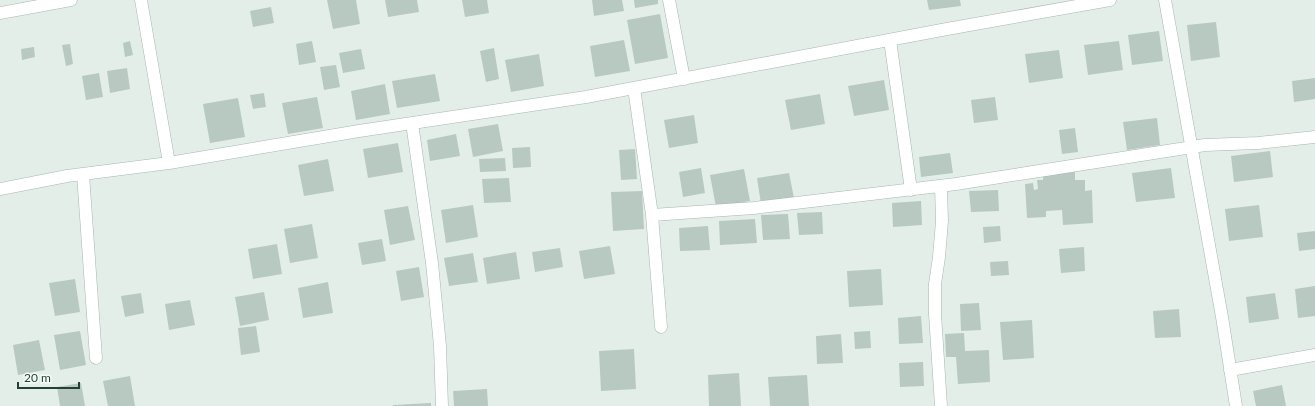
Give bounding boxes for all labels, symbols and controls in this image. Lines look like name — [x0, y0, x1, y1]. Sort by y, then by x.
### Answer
scale bar — [18, 364, 79, 390]
text: 20 m — [24, 370, 51, 385]

